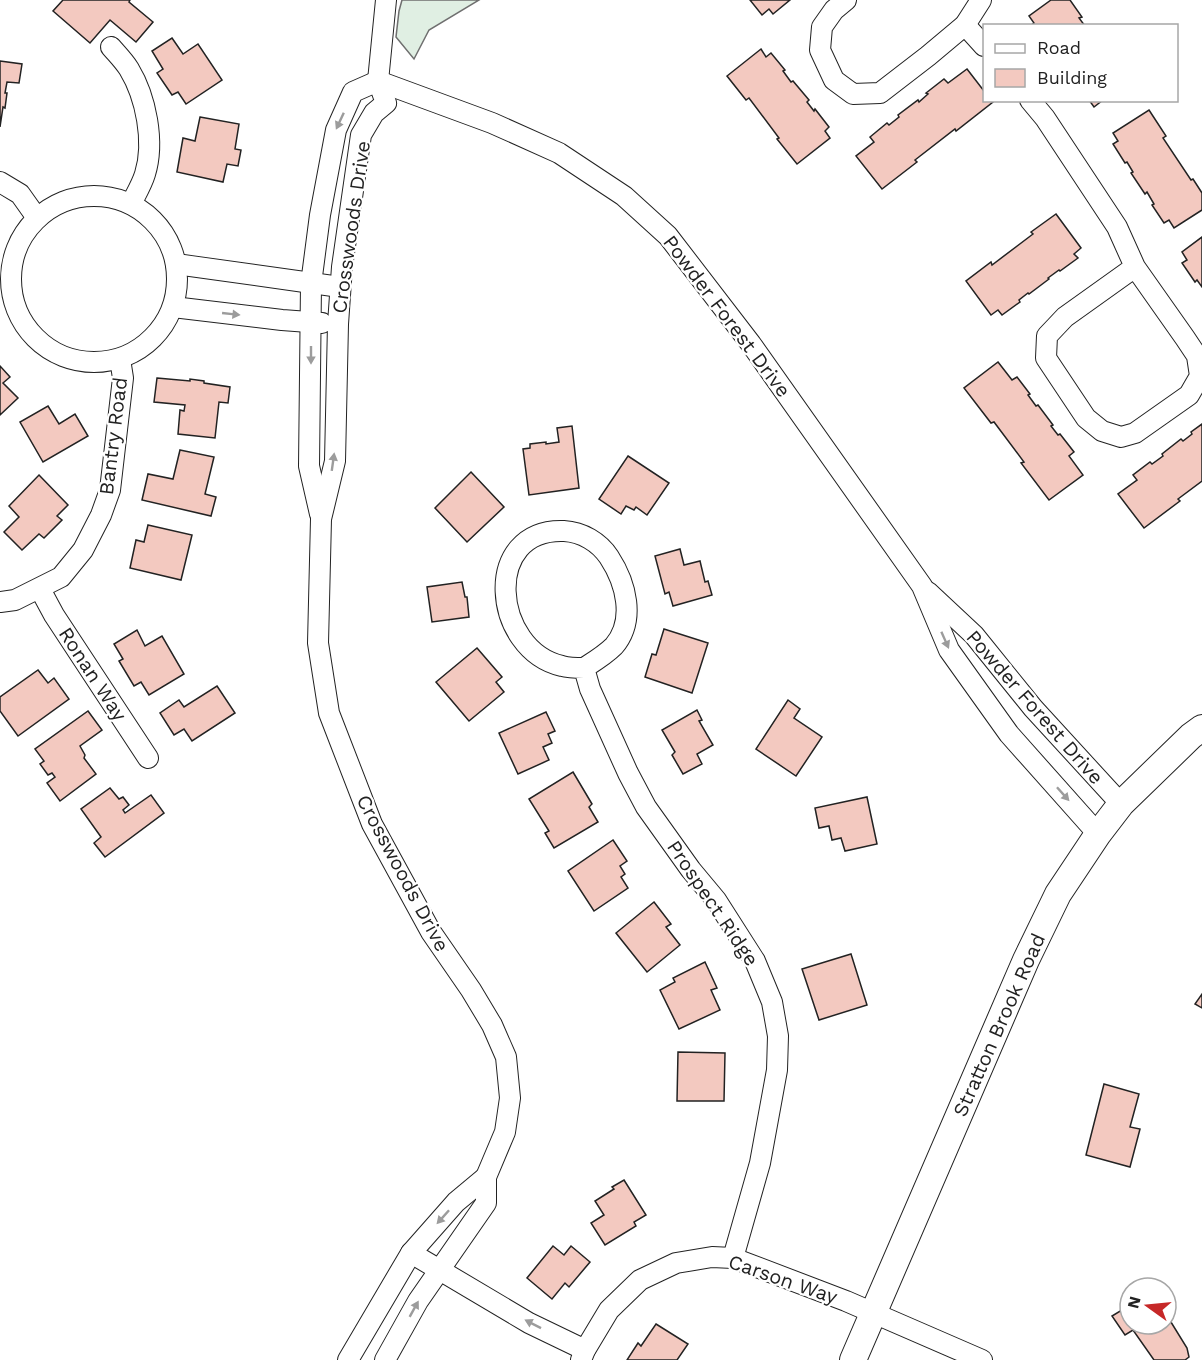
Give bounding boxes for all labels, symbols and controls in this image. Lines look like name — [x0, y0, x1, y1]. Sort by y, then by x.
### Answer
legend — [983, 24, 1178, 102]
text: Road — [1037, 37, 1081, 58]
text: Building — [1037, 67, 1107, 88]
one-way arrow — [335, 112, 345, 130]
street label: Crosswoods Drive — [327, 139, 375, 315]
street label: Powder Forest Drive — [658, 230, 796, 402]
one-way arrow — [221, 309, 240, 319]
one-way arrow — [306, 345, 316, 364]
street label: Bantry Road — [94, 376, 132, 496]
one-way arrow — [329, 453, 338, 472]
street label: Ronan Way — [54, 623, 133, 726]
street label: Powder Forest Drive — [961, 625, 1109, 789]
one-way arrow — [941, 631, 950, 649]
one-way arrow — [1056, 787, 1070, 802]
street label: Crosswoods Drive — [352, 791, 454, 955]
street label: Prospect Ridge — [662, 836, 764, 970]
street label: Stratton Brook Road — [948, 930, 1050, 1120]
one-way arrow — [436, 1209, 450, 1224]
street label: Carson Way — [725, 1249, 841, 1309]
north arrow — [1118, 1276, 1178, 1336]
text: N — [1123, 1294, 1145, 1310]
one-way arrow — [409, 1300, 419, 1317]
one-way arrow — [524, 1319, 541, 1329]

